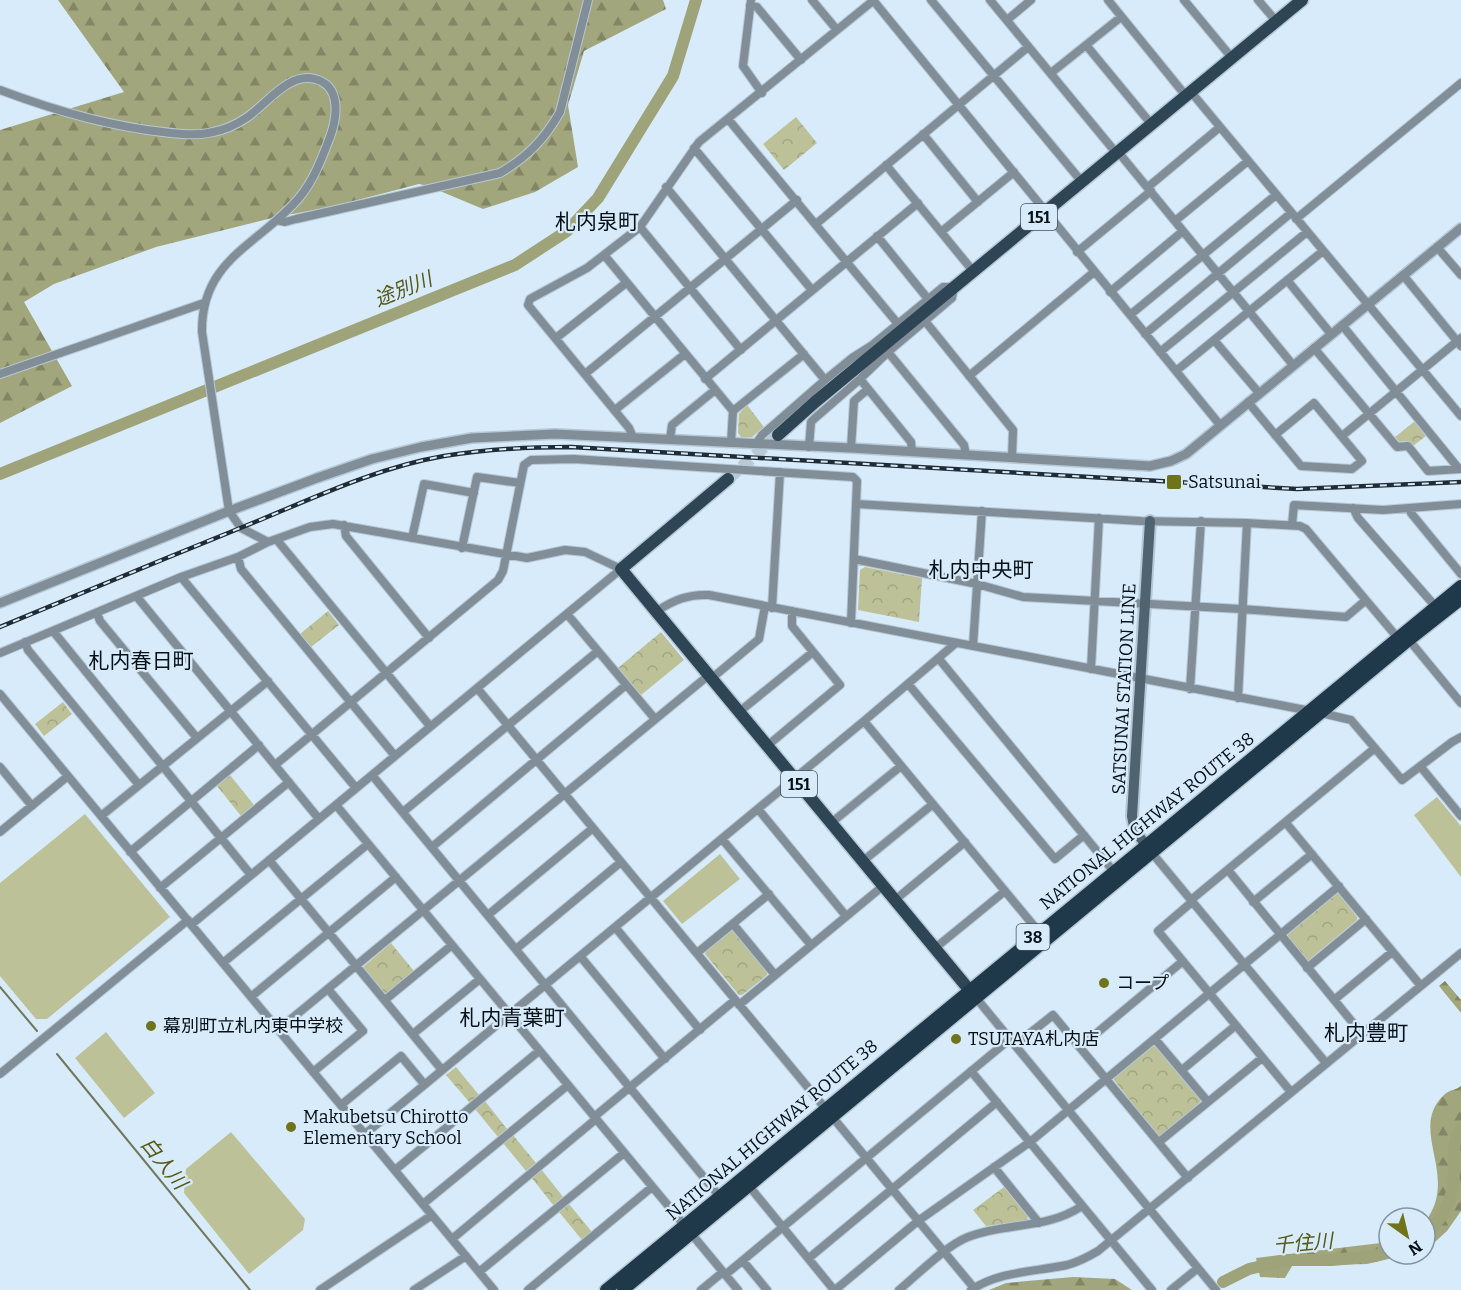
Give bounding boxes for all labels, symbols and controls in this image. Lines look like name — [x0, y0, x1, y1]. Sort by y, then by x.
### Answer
road number: 151 — [1021, 204, 1057, 230]
district label: 札内泉町 — [555, 209, 639, 235]
water label: 途別川 — [371, 266, 437, 311]
place label: Satsunai — [1188, 471, 1261, 493]
marker: Satsunai — [1165, 473, 1183, 491]
district label: 札内中央町 — [929, 557, 1034, 583]
street label: SATSUNAI STATION LINE — [1107, 583, 1141, 795]
district label: 札内春日町 — [89, 648, 194, 674]
street label: NATIONAL HIGHWAY ROUTE 38 — [1035, 728, 1259, 914]
road number: 151 — [781, 771, 817, 797]
road number: 38 — [1016, 924, 1050, 950]
place label: コープ — [1116, 972, 1169, 994]
marker: コープ — [1097, 976, 1111, 990]
district label: 札内青葉町 — [460, 1005, 565, 1031]
place label: 幕別町立札内東中学校 — [163, 1015, 343, 1037]
marker: 幕別町立札内東中学校 — [144, 1019, 158, 1033]
district label: 札内豊町 — [1324, 1020, 1408, 1046]
place label: TSUTAYA札内店 — [968, 1028, 1099, 1050]
marker: TSUTAYA札内店 — [949, 1032, 963, 1046]
street label: NATIONAL HIGHWAY ROUTE 38 — [662, 1035, 882, 1225]
place label: Makubetsu Chirotto Elementary School — [303, 1106, 468, 1149]
marker: Makubetsu Chirotto Elementary School — [284, 1120, 298, 1134]
water label: 白人川 — [136, 1132, 193, 1195]
north arrow — [1377, 1206, 1437, 1266]
water label: 千住川 — [1272, 1228, 1336, 1258]
text: N — [1405, 1237, 1426, 1259]

